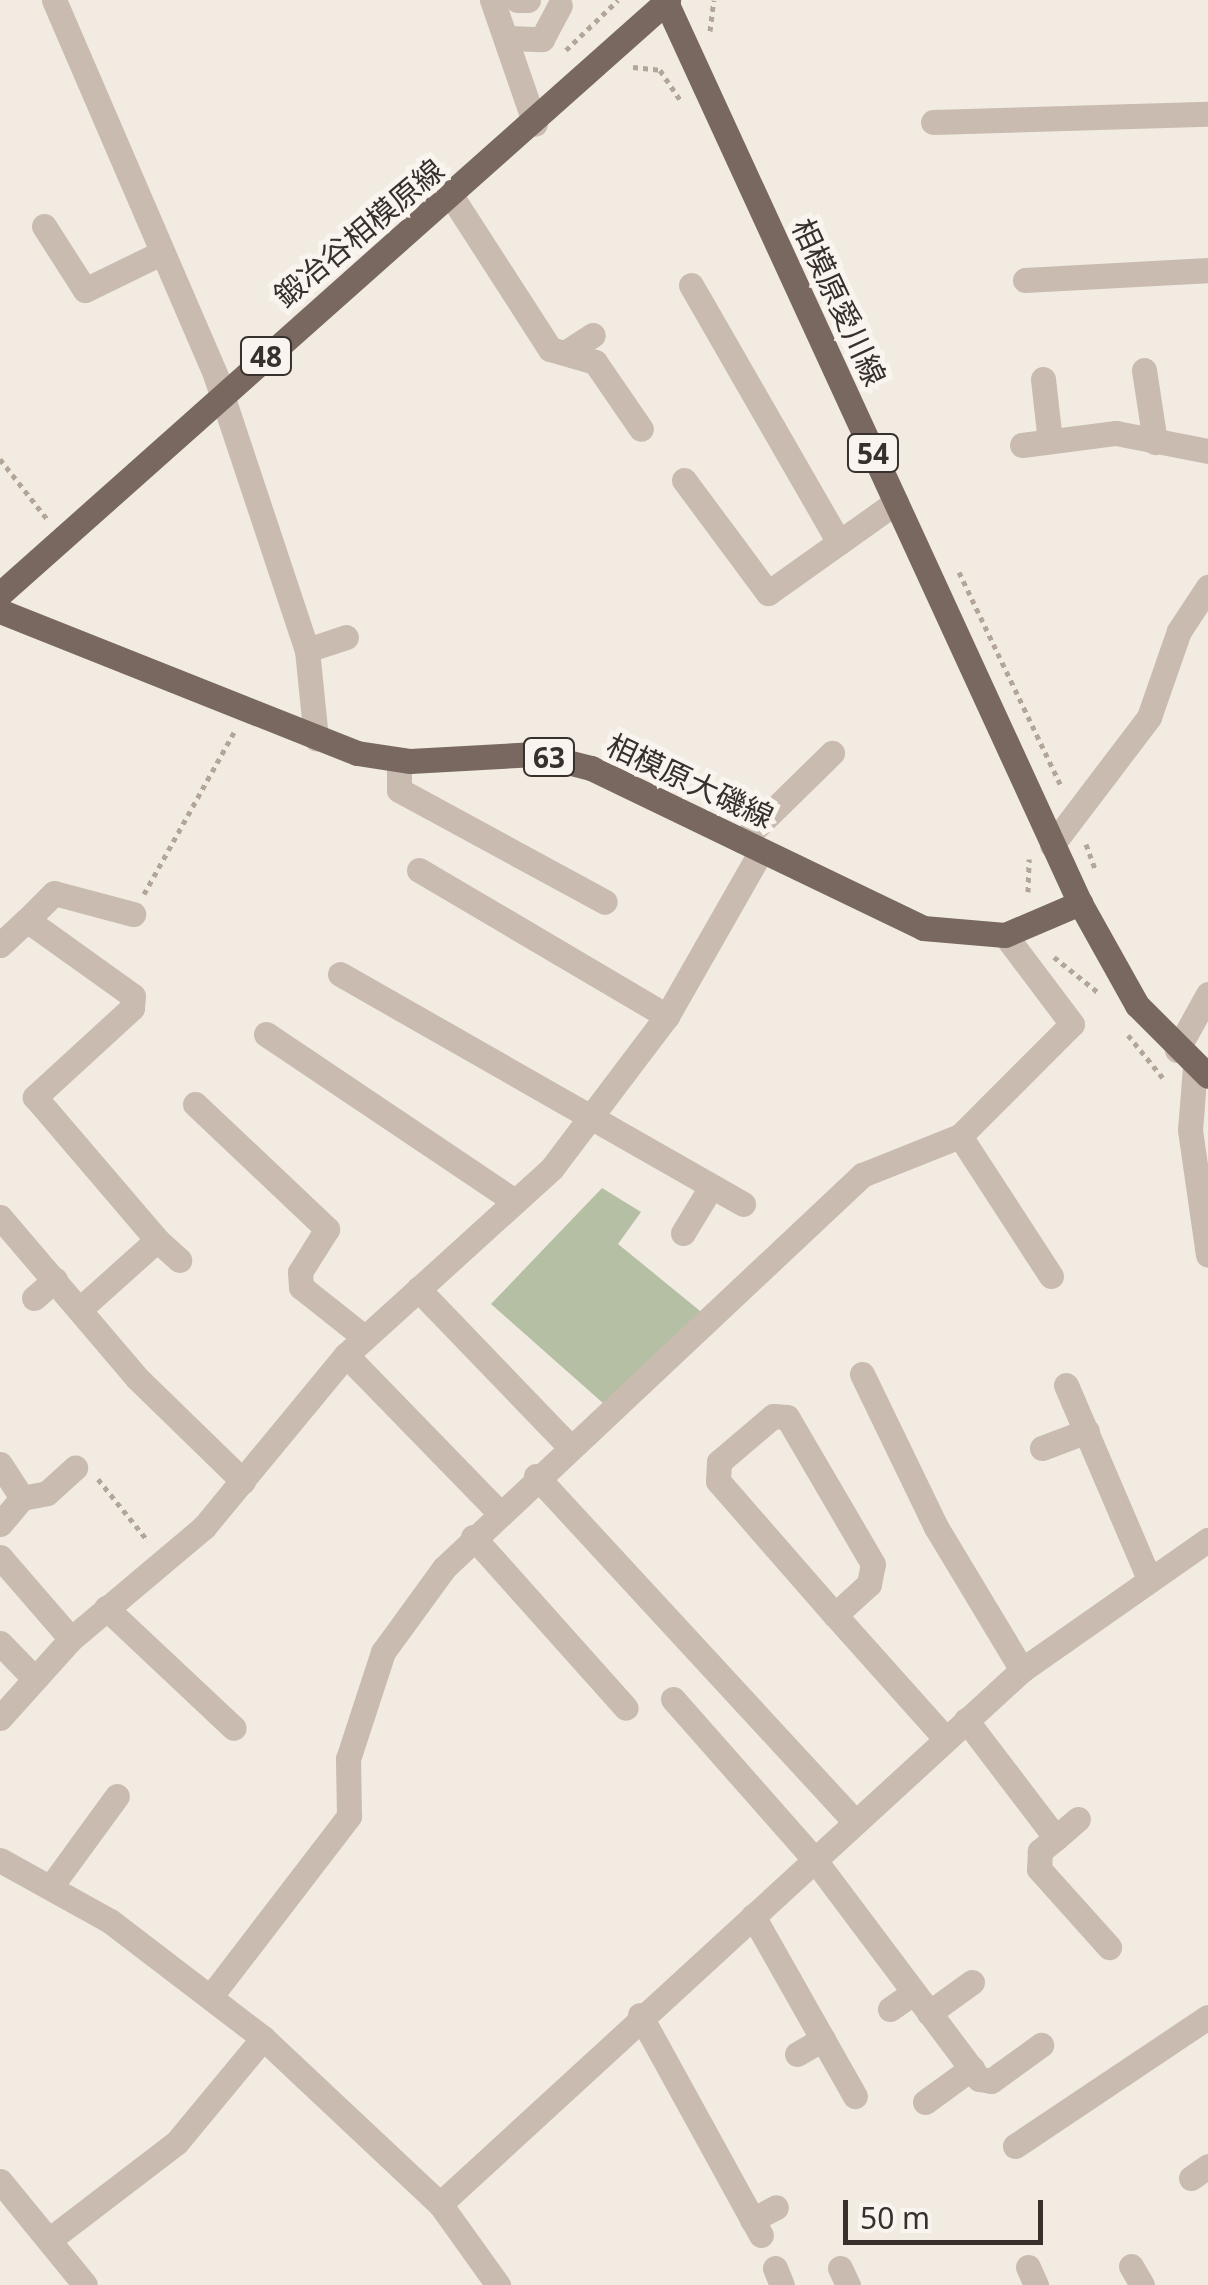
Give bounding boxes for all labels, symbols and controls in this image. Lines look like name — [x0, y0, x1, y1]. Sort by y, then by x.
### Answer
street label: 鍛冶谷相模原線 — [267, 152, 451, 314]
street label: 相模原愛川線 — [785, 213, 893, 391]
road number: 48 — [238, 333, 294, 379]
road number: 54 — [846, 430, 900, 476]
street label: 相模原大磯線 — [601, 727, 779, 835]
road number: 63 — [522, 734, 576, 780]
scale bar — [848, 2180, 1048, 2242]
text: 50 m — [860, 2197, 930, 2238]

